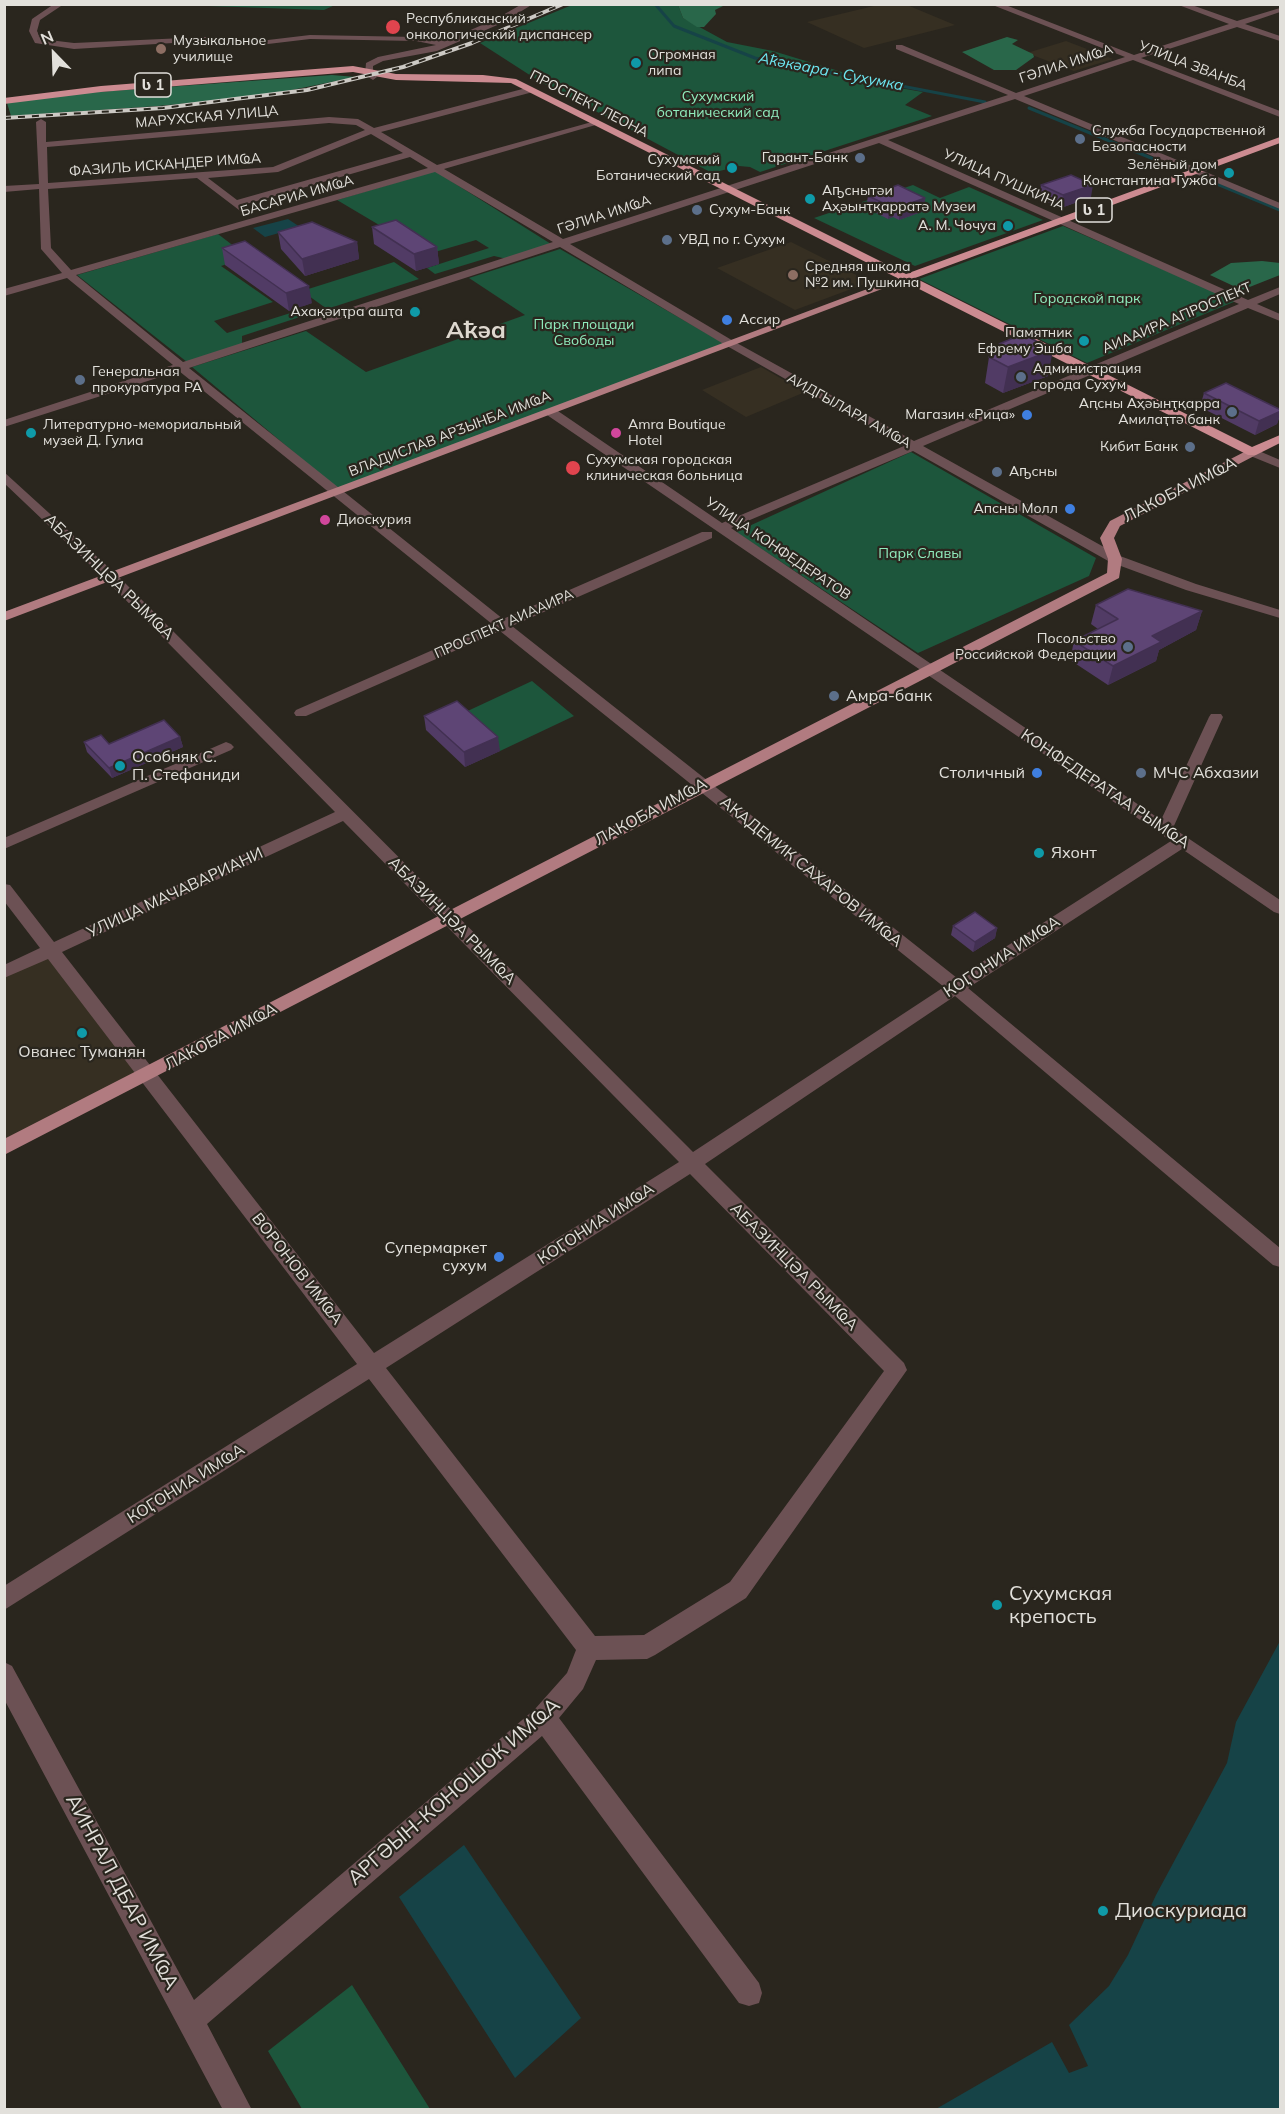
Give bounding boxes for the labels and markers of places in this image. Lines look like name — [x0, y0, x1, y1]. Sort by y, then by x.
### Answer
place label: Республиканский онкологический диспансер — [406, 11, 592, 44]
marker: Республиканский онкологический диспансер — [384, 18, 402, 36]
place label: Музыкальное училище — [173, 33, 266, 66]
marker: Музыкальное училище — [154, 42, 168, 56]
place label: Огромная липа — [648, 47, 716, 80]
marker: Огромная липа — [629, 56, 643, 70]
place label: Служба Государственной Безопасности — [1092, 123, 1266, 156]
marker: Служба Государственной Безопасности — [1073, 132, 1087, 146]
place label: Гарант-Банк — [762, 150, 848, 166]
marker: Гарант-Банк — [853, 151, 867, 165]
place label: Сухумский Ботанический сад — [596, 152, 720, 184]
place label: Зелёный дом Константина Тужба — [1083, 157, 1217, 190]
marker: Сухумский Ботанический сад — [725, 161, 739, 175]
marker: Зелёный дом Константина Тужба — [1222, 166, 1236, 180]
place label: Аҧснытәи Аҳәынҭқарратә Музеи — [822, 183, 976, 216]
marker: Аҧснытәи Аҳәынҭқарратә Музеи — [803, 192, 817, 206]
place label: Сухум-Банк — [709, 202, 790, 218]
marker: Сухум-Банк — [690, 203, 704, 217]
place label: А. М. Чочуа — [918, 218, 996, 234]
marker: А. М. Чочуа — [1001, 219, 1015, 233]
place label: УВД по г. Сухум — [679, 232, 785, 248]
marker: УВД по г. Сухум — [660, 233, 674, 247]
place label: Средняя школа №2 им. Пушкина — [805, 259, 919, 292]
marker: Средняя школа №2 им. Пушкина — [786, 268, 800, 282]
place label: Ахақәиҭра ашҭа — [291, 304, 403, 320]
marker: Ахақәиҭра ашҭа — [408, 305, 422, 319]
place label: Ассир — [739, 312, 780, 328]
marker: Ассир — [720, 313, 734, 327]
place label: Памятник Ефрему Эшба — [978, 325, 1072, 358]
marker: Памятник Ефрему Эшба — [1077, 334, 1091, 348]
place label: Администрация города Сухум — [1033, 361, 1141, 394]
place label: Генеральная прокуратура РА — [92, 364, 202, 396]
marker: Администрация города Сухум — [1014, 370, 1028, 384]
marker: Генеральная прокуратура РА — [73, 373, 87, 387]
place label: Аԥсны Аҳәынҭқарра Амилаҭтә банк — [1079, 396, 1220, 428]
marker: Аԥсны Аҳәынҭқарра Амилаҭтә банк — [1225, 405, 1239, 419]
place label: Магазин «Рица» — [905, 407, 1015, 423]
marker: Магазин «Рица» — [1020, 408, 1034, 422]
place label: Литературно-мемориальный музей Д. Гулиа — [43, 417, 242, 449]
place label: Amra Boutique Hotel — [628, 417, 726, 449]
marker: Литературно-мемориальный музей Д. Гулиа — [24, 426, 38, 440]
marker: Amra Boutique Hotel — [609, 426, 623, 440]
place label: Кибит Банк — [1100, 439, 1178, 455]
marker: Кибит Банк — [1183, 440, 1197, 454]
place label: Сухумская городская клиническая больница — [586, 452, 743, 484]
marker: Сухумская городская клиническая больница — [564, 459, 582, 477]
place label: Аҧсны — [1009, 464, 1057, 480]
marker: Аҧсны — [990, 465, 1004, 479]
place label: Апсны Молл — [973, 501, 1058, 517]
marker: Апсны Молл — [1063, 502, 1077, 516]
place label: Диоскурия — [337, 512, 411, 528]
marker: Диоскурия — [318, 513, 332, 527]
place label: Посольство Российской Федерации — [955, 631, 1116, 664]
marker: Посольство Российской Федерации — [1121, 640, 1135, 654]
place label: Амра-банк — [846, 686, 932, 706]
marker: Амра-банк — [827, 689, 841, 703]
place label: Особняк С. П. Стефаниди — [132, 747, 240, 785]
marker: Особняк С. П. Стефаниди — [113, 759, 127, 773]
place label: Столичный — [939, 763, 1025, 783]
place label: МЧС Абхазии — [1153, 763, 1259, 783]
marker: Столичный — [1030, 766, 1044, 780]
marker: МЧС Абхазии — [1134, 766, 1148, 780]
place label: Яхонт — [1051, 843, 1097, 863]
marker: Яхонт — [1032, 846, 1046, 860]
marker: Ованес Туманян — [75, 1026, 89, 1040]
place label: Ованес Туманян — [18, 1042, 146, 1062]
place label: Супермаркет сухум — [384, 1238, 487, 1276]
marker: Супермаркет сухум — [492, 1250, 506, 1264]
place label: Сухумская крепость — [1009, 1582, 1112, 1629]
marker: Сухумская крепость — [990, 1598, 1004, 1612]
place label: Диоскуриада — [1115, 1899, 1247, 1923]
marker: Диоскуриада — [1096, 1904, 1110, 1918]

